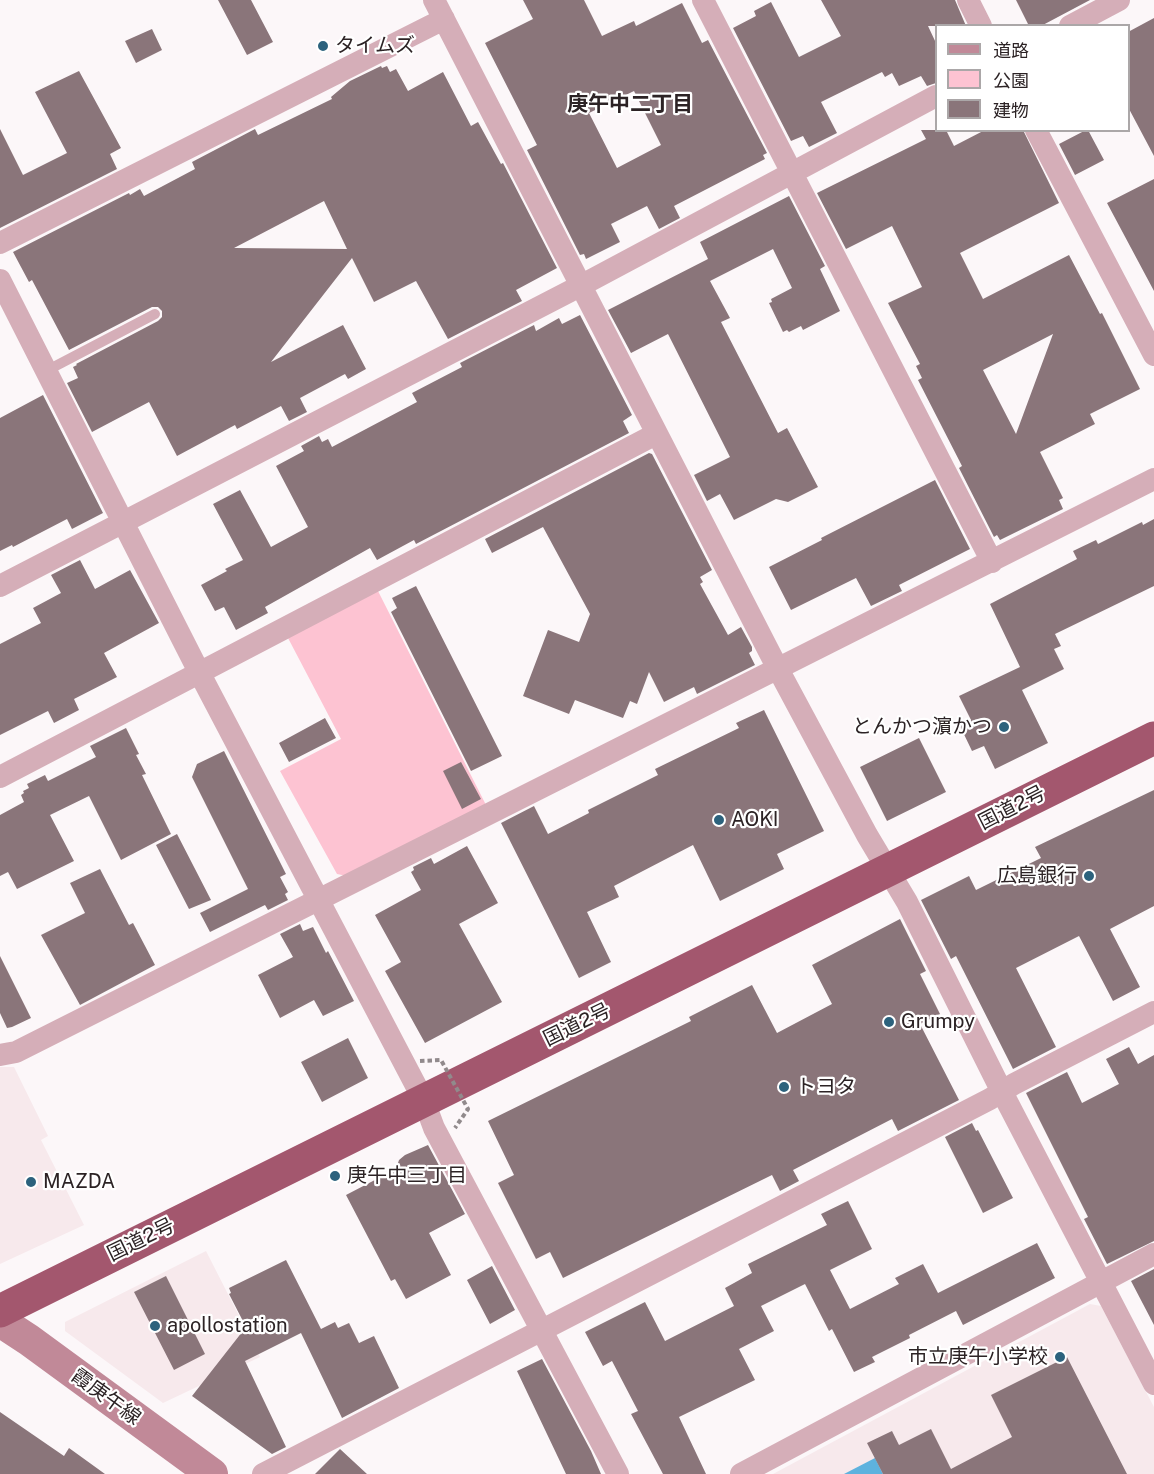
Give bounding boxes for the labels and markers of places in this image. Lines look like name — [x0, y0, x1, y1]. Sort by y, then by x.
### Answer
place label: タイムズ — [335, 34, 415, 58]
marker: タイムズ — [316, 39, 330, 53]
place label: とんかつ濵かつ — [852, 715, 992, 739]
marker: とんかつ濵かつ — [997, 720, 1011, 734]
place label: AOKI — [731, 808, 778, 832]
marker: AOKI — [712, 813, 726, 827]
place label: 広島銀行 — [997, 864, 1077, 888]
marker: 広島銀行 — [1082, 869, 1096, 883]
place label: Grumpy — [901, 1010, 975, 1034]
marker: Grumpy — [882, 1015, 896, 1029]
place label: トヨタ — [796, 1075, 856, 1099]
marker: トヨタ — [777, 1080, 791, 1094]
place label: 庚午中三丁目 — [347, 1164, 467, 1188]
marker: 庚午中三丁目 — [328, 1169, 342, 1183]
place label: MAZDA — [43, 1170, 115, 1194]
marker: MAZDA — [24, 1175, 38, 1189]
place label: apollostation — [167, 1314, 288, 1338]
marker: apollostation — [148, 1319, 162, 1333]
place label: 市立庚午小学校 — [908, 1345, 1048, 1369]
marker: 市立庚午小学校 — [1053, 1350, 1067, 1364]

